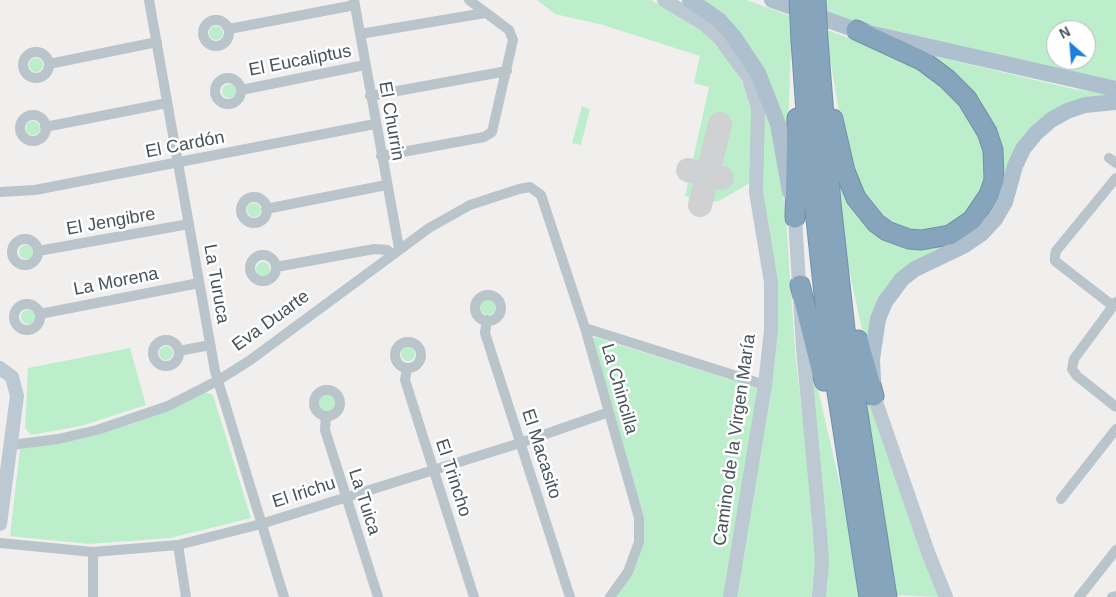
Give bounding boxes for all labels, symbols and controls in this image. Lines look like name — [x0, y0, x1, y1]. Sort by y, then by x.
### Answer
north arrow — [1046, 20, 1096, 70]
text: N — [1057, 23, 1073, 42]
street label: El Eucaliptus — [247, 40, 353, 82]
street label: El Churrin — [373, 80, 409, 162]
street label: El Cardón — [144, 127, 226, 163]
street label: El Jengibre — [65, 204, 157, 240]
street label: La Turuca — [198, 243, 234, 325]
street label: La Morena — [72, 263, 160, 301]
street label: Eva Duarte — [228, 286, 314, 356]
street label: Camino de la Virgen María — [709, 333, 761, 547]
street label: La Chincilla — [596, 341, 642, 437]
street label: El Macasito — [516, 406, 566, 502]
street label: El Trincho — [430, 436, 476, 520]
street label: La Tuica — [343, 466, 385, 538]
street label: El Irichu — [270, 473, 338, 513]

